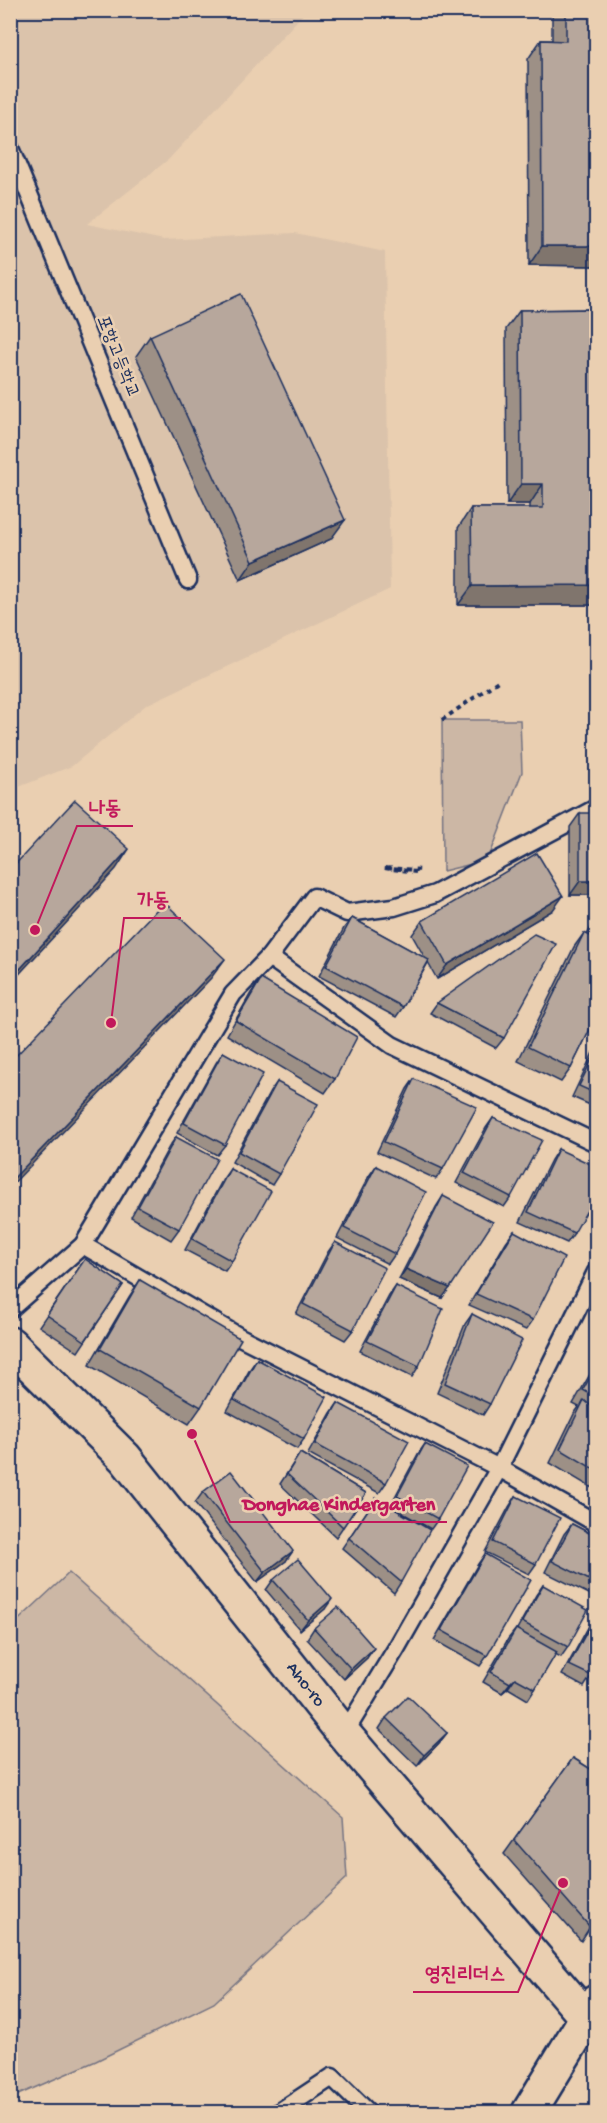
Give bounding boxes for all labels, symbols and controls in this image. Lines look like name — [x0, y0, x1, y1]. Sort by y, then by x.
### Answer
street label: 포항고등학교 — [91, 313, 143, 401]
callout: 나동 — [77, 788, 133, 826]
text: 나동 — [89, 799, 121, 822]
callout: 가동 — [124, 880, 181, 918]
text: 가동 — [137, 891, 169, 914]
callout: Donghae Kindergarten — [230, 1484, 447, 1522]
text: Donghae Kindergarten — [241, 1495, 436, 1518]
street label: Aho-ro — [281, 1658, 329, 1712]
callout: 영진리더스 — [413, 1954, 518, 1992]
text: 영진리더스 — [425, 1965, 505, 1988]

